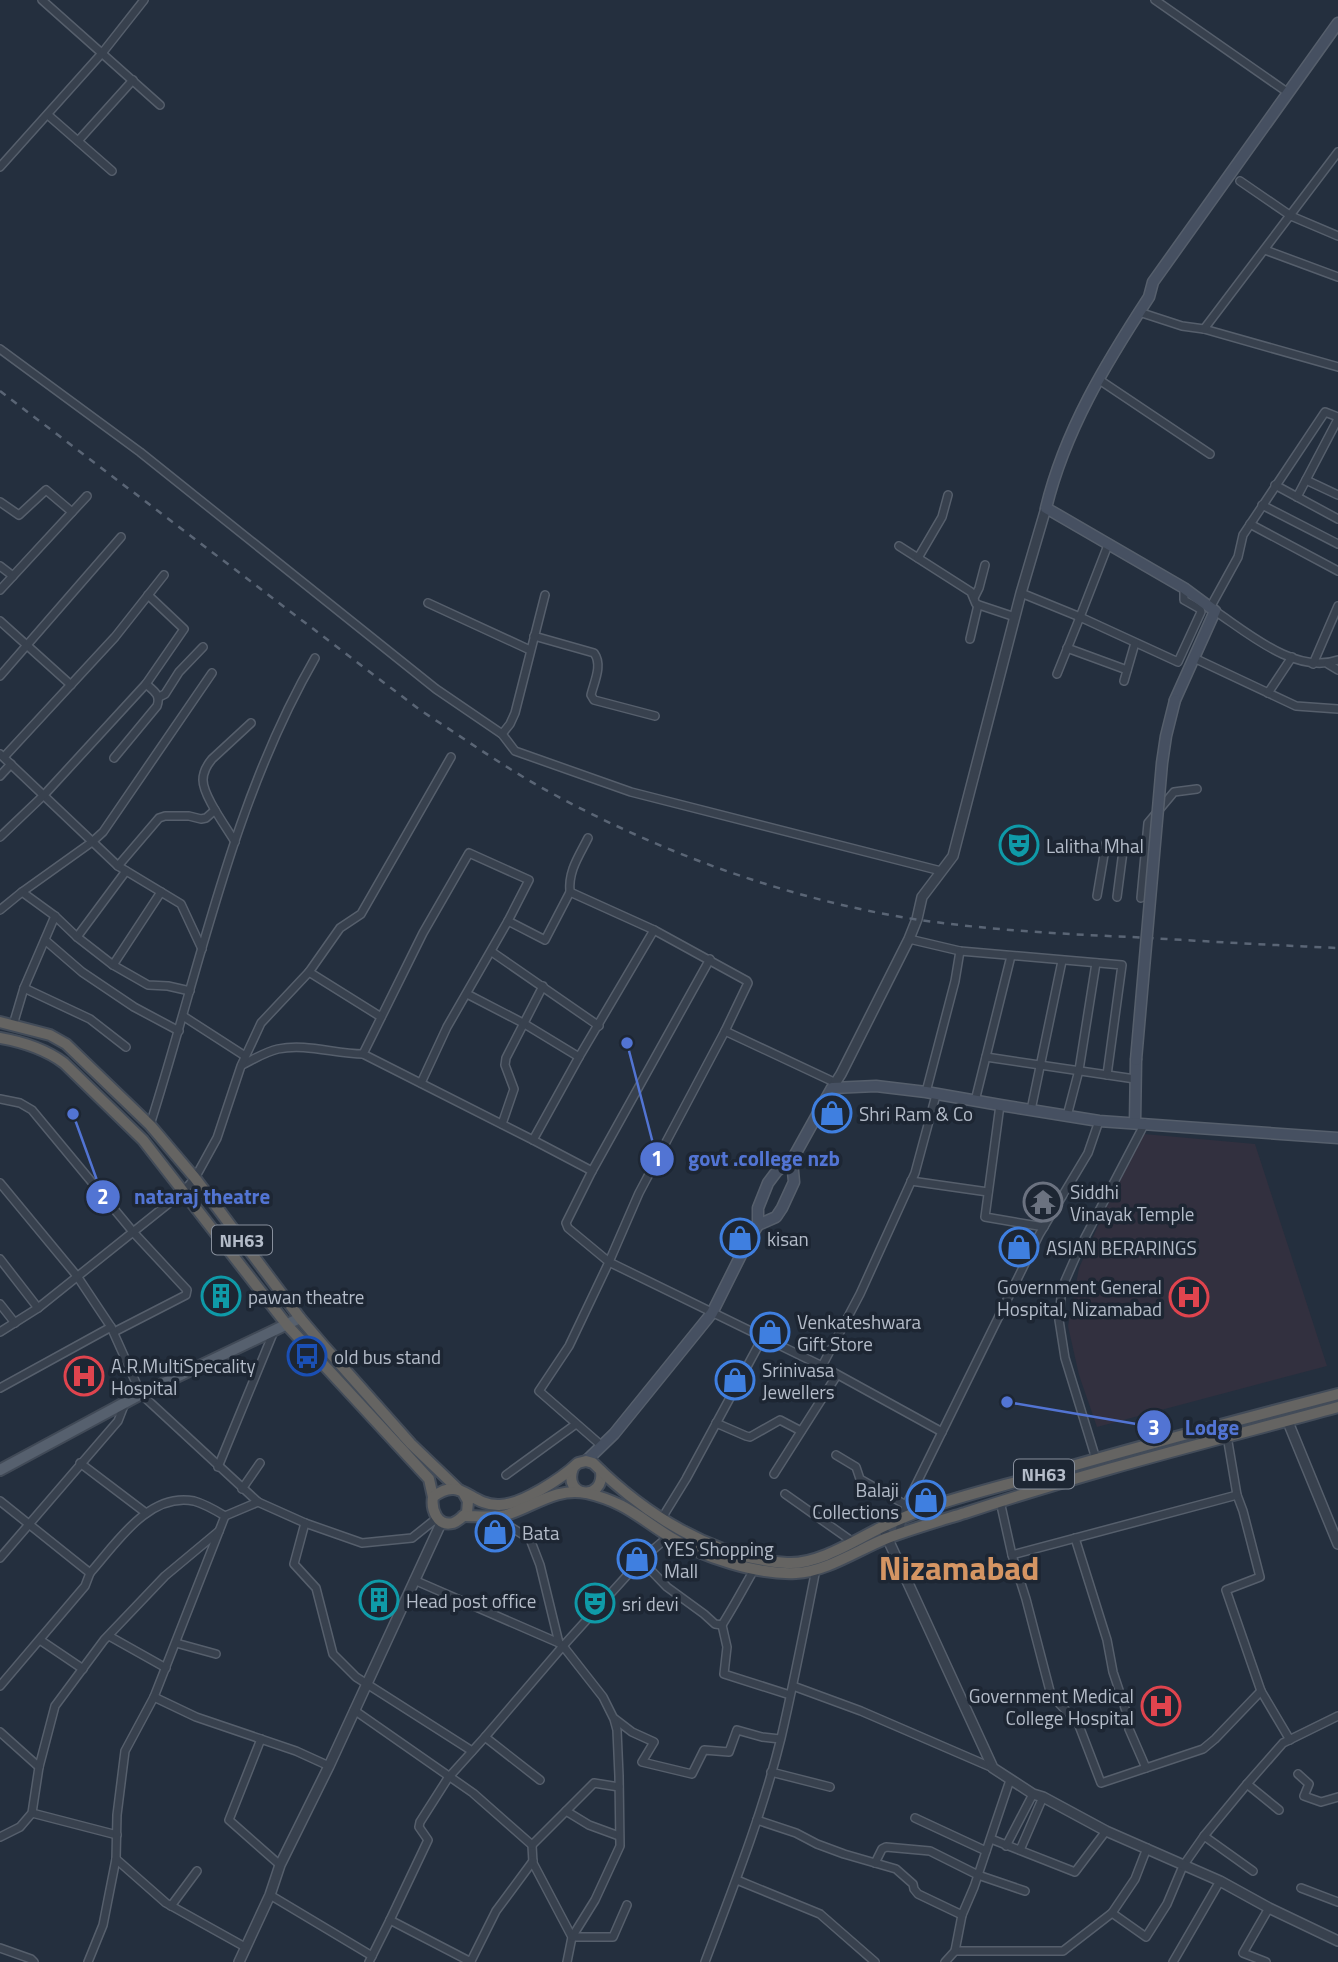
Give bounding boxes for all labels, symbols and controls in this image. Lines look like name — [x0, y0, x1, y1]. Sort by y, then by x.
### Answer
theatre icon: Lalitha Mhal — [998, 824, 1040, 866]
place label: Lalitha Mhal — [1046, 831, 1144, 860]
shop icon: Shri Ram & Co — [811, 1092, 853, 1134]
place label: Shri Ram & Co — [859, 1099, 973, 1128]
callout: govt .college nzb — [639, 1138, 854, 1180]
text: 1 — [651, 1142, 663, 1174]
text: govt .college nzb — [688, 1142, 840, 1174]
callout: nataraj theatre — [85, 1176, 285, 1218]
place label: Siddhi Vinayak Temple — [1070, 1177, 1194, 1228]
text: 2 — [97, 1180, 109, 1212]
text: nataraj theatre — [134, 1180, 270, 1212]
temple icon: Siddhi Vinayak Temple — [1022, 1181, 1064, 1223]
shop icon: kisan — [719, 1217, 761, 1259]
place label: kisan — [767, 1224, 809, 1253]
road number: NH63 — [212, 1226, 272, 1254]
shop icon: ASIAN BERARINGS — [998, 1226, 1040, 1268]
place label: ASIAN BERARINGS — [1046, 1233, 1197, 1262]
place label: Government General Hospital, Nizamabad — [997, 1272, 1162, 1323]
building icon: pawan theatre — [200, 1275, 242, 1317]
hospital icon: Government General Hospital, Nizamabad — [1168, 1276, 1210, 1318]
place label: pawan theatre — [248, 1282, 364, 1311]
place label: Venkateshwara Gift Store — [797, 1307, 921, 1358]
shop icon: Venkateshwara Gift Store — [749, 1311, 791, 1353]
bus stop icon: old bus stand — [286, 1335, 328, 1377]
place label: old bus stand — [334, 1342, 441, 1371]
place label: A.R.MultiSpecality Hospital — [111, 1351, 256, 1402]
hospital icon: A.R.MultiSpecality Hospital — [63, 1355, 105, 1397]
place label: Srinivasa Jewellers — [762, 1355, 835, 1406]
shop icon: Srinivasa Jewellers — [714, 1359, 756, 1401]
callout: Lodge — [1136, 1406, 1254, 1448]
text: 3 — [1148, 1411, 1160, 1443]
text: Lodge — [1185, 1411, 1239, 1443]
road number: NH63 — [1014, 1460, 1074, 1489]
place label: Balaji Collections — [812, 1475, 899, 1526]
shop icon: Balaji Collections — [905, 1479, 947, 1521]
shop icon: Bata — [474, 1511, 516, 1553]
place label: Bata — [522, 1518, 560, 1547]
place label: YES Shopping Mall — [664, 1534, 774, 1585]
shop icon: YES Shopping Mall — [616, 1538, 658, 1580]
district label: Nizamabad — [879, 1543, 1039, 1593]
building icon: Head post office — [358, 1579, 400, 1621]
theatre icon: sri devi — [574, 1582, 616, 1624]
place label: Head post office — [406, 1586, 536, 1615]
place label: sri devi — [622, 1589, 679, 1618]
place label: Government Medical College Hospital — [969, 1681, 1134, 1732]
hospital icon: Government Medical College Hospital — [1140, 1685, 1182, 1727]

